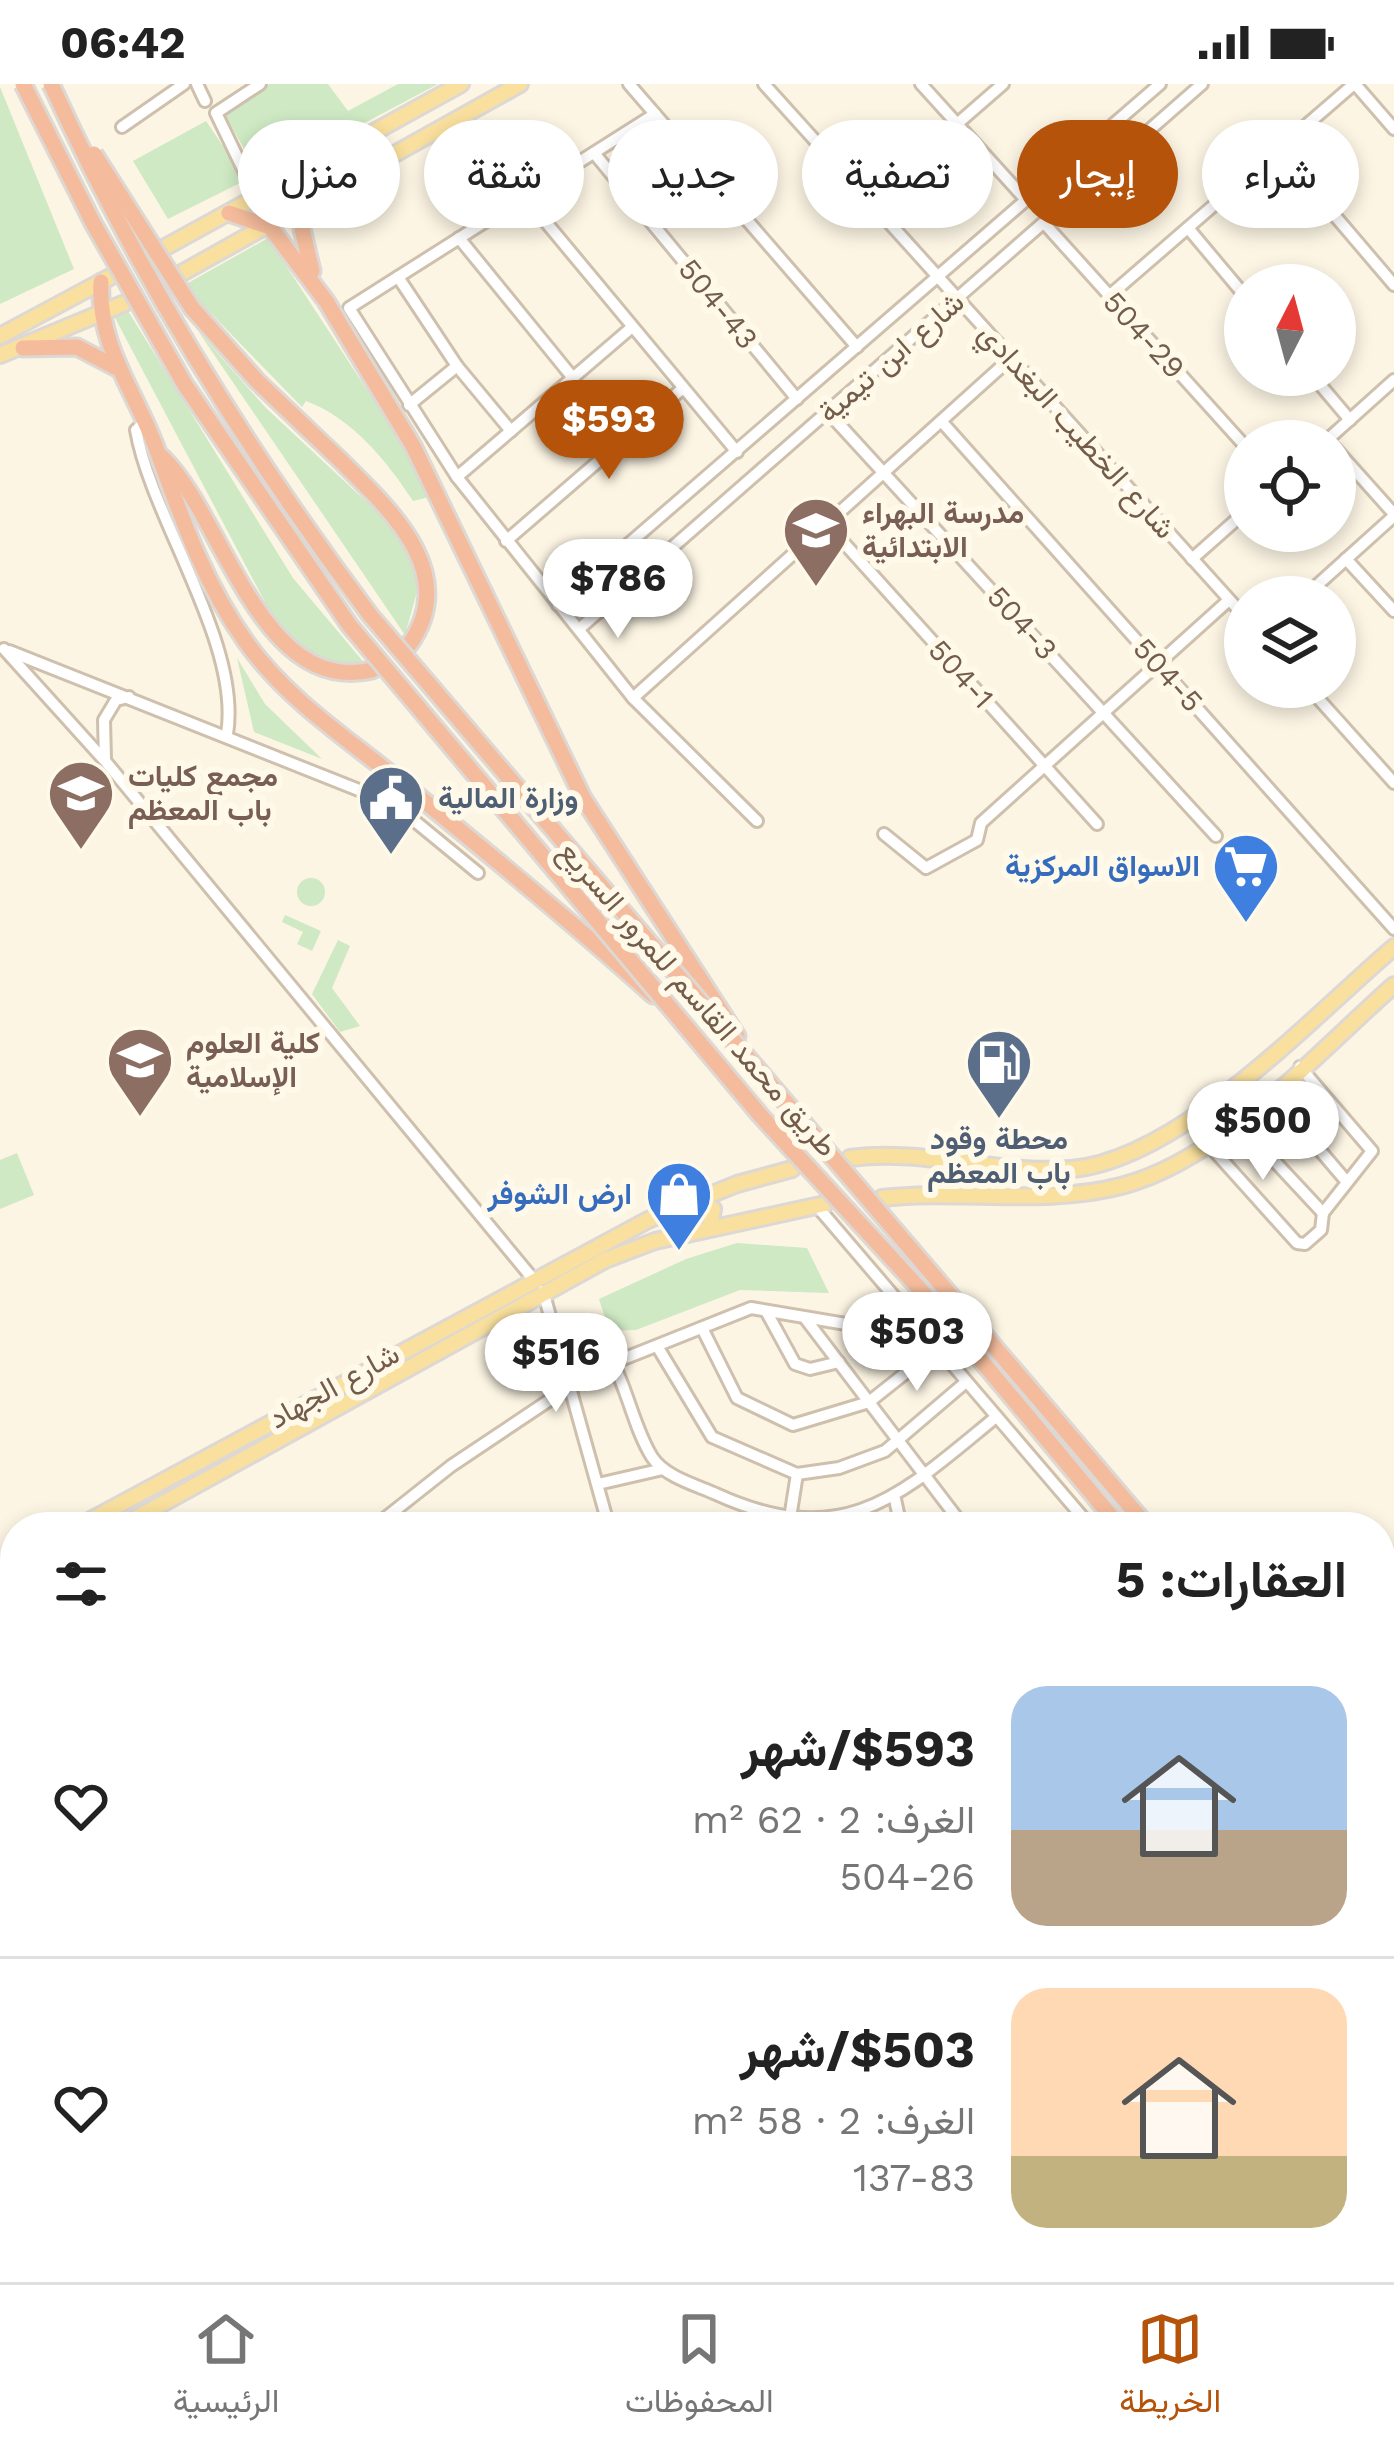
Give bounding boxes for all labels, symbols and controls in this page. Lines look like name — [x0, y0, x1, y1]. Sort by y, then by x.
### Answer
text: 06:42 — [60, 16, 186, 69]
chip: منزل — [238, 120, 400, 228]
chip: شقة — [424, 120, 584, 228]
chip: جديد — [608, 120, 778, 228]
chip: تصفية — [802, 120, 993, 228]
chip: إيجار — [1017, 120, 1178, 228]
chip: شراء — [1202, 120, 1359, 228]
street label: 504-43 — [672, 252, 765, 356]
north arrow — [1224, 264, 1356, 396]
map controls — [1224, 264, 1356, 708]
street label: شارع ابن تيمية — [811, 284, 973, 432]
street label: 504-29 — [1096, 284, 1192, 385]
street label: شارع الخطيب البغدادي — [966, 316, 1183, 550]
pin: $593 — [538, 380, 680, 482]
text: $593 — [562, 396, 656, 441]
button: locate — [1224, 420, 1356, 552]
school or university icon: مدرسة البهراء الابتدائية — [781, 495, 851, 589]
place label: مدرسة البهراء الابتدائية — [862, 495, 1024, 564]
pin: $786 — [547, 539, 689, 641]
text: $786 — [570, 555, 666, 600]
button: layers — [1224, 576, 1356, 708]
street label: 504-3 — [980, 579, 1064, 667]
street label: 504-5 — [1126, 631, 1211, 719]
street label: 504-1 — [922, 632, 1001, 715]
school or university icon: مجمع كليات باب المعظم — [46, 758, 116, 852]
place label: مجمع كليات باب المعظم — [128, 758, 278, 829]
public building icon: وزارة المالية — [356, 763, 426, 857]
place label: وزارة المالية — [438, 780, 578, 816]
supermarket icon: الاسواق المركزية — [1211, 831, 1281, 925]
street label: طريق محمد القاسم للمرور السريع — [549, 834, 845, 1166]
place label: الاسواق المركزية — [1005, 848, 1200, 884]
school or university icon: كلية العلوم الإسلامية — [105, 1025, 175, 1119]
place label: كلية العلوم الإسلامية — [186, 1025, 320, 1096]
fuel station icon: محطة وقود باب المعظم — [964, 1027, 1034, 1121]
pin: $500 — [1192, 1081, 1334, 1183]
text: $500 — [1214, 1097, 1312, 1142]
place label: محطة وقود باب المعظم — [927, 1121, 1071, 1192]
shop icon: ارض الشوفر — [644, 1159, 714, 1253]
place label: ارض الشوفر — [487, 1176, 632, 1212]
pin: $503 — [846, 1292, 988, 1394]
text: $503 — [869, 1308, 965, 1353]
pin: $516 — [485, 1313, 627, 1415]
text: $516 — [512, 1329, 600, 1374]
street label: شارع الجهاد — [262, 1335, 407, 1438]
text: العقارات: 5 — [1116, 1550, 1347, 1609]
icon: filters — [48, 1551, 114, 1617]
text: $593/شهر — [741, 1719, 975, 1778]
icon: home — [1107, 1734, 1251, 1878]
icon: heart — [48, 1773, 114, 1839]
text: الغرف: 2 · 62 m² — [692, 1797, 975, 1842]
text: 504-26 — [839, 1854, 975, 1899]
text: $503/شهر — [740, 2020, 975, 2079]
icon: home — [1107, 2036, 1251, 2180]
icon: heart — [48, 2075, 114, 2141]
text: الغرف: 2 · 58 m² — [692, 2098, 975, 2143]
text: 137-83 — [853, 2155, 975, 2200]
tab: الرئيسية — [173, 2306, 279, 2430]
tab: المحفوظات — [625, 2306, 774, 2430]
tab: الخريطة — [1119, 2306, 1221, 2430]

